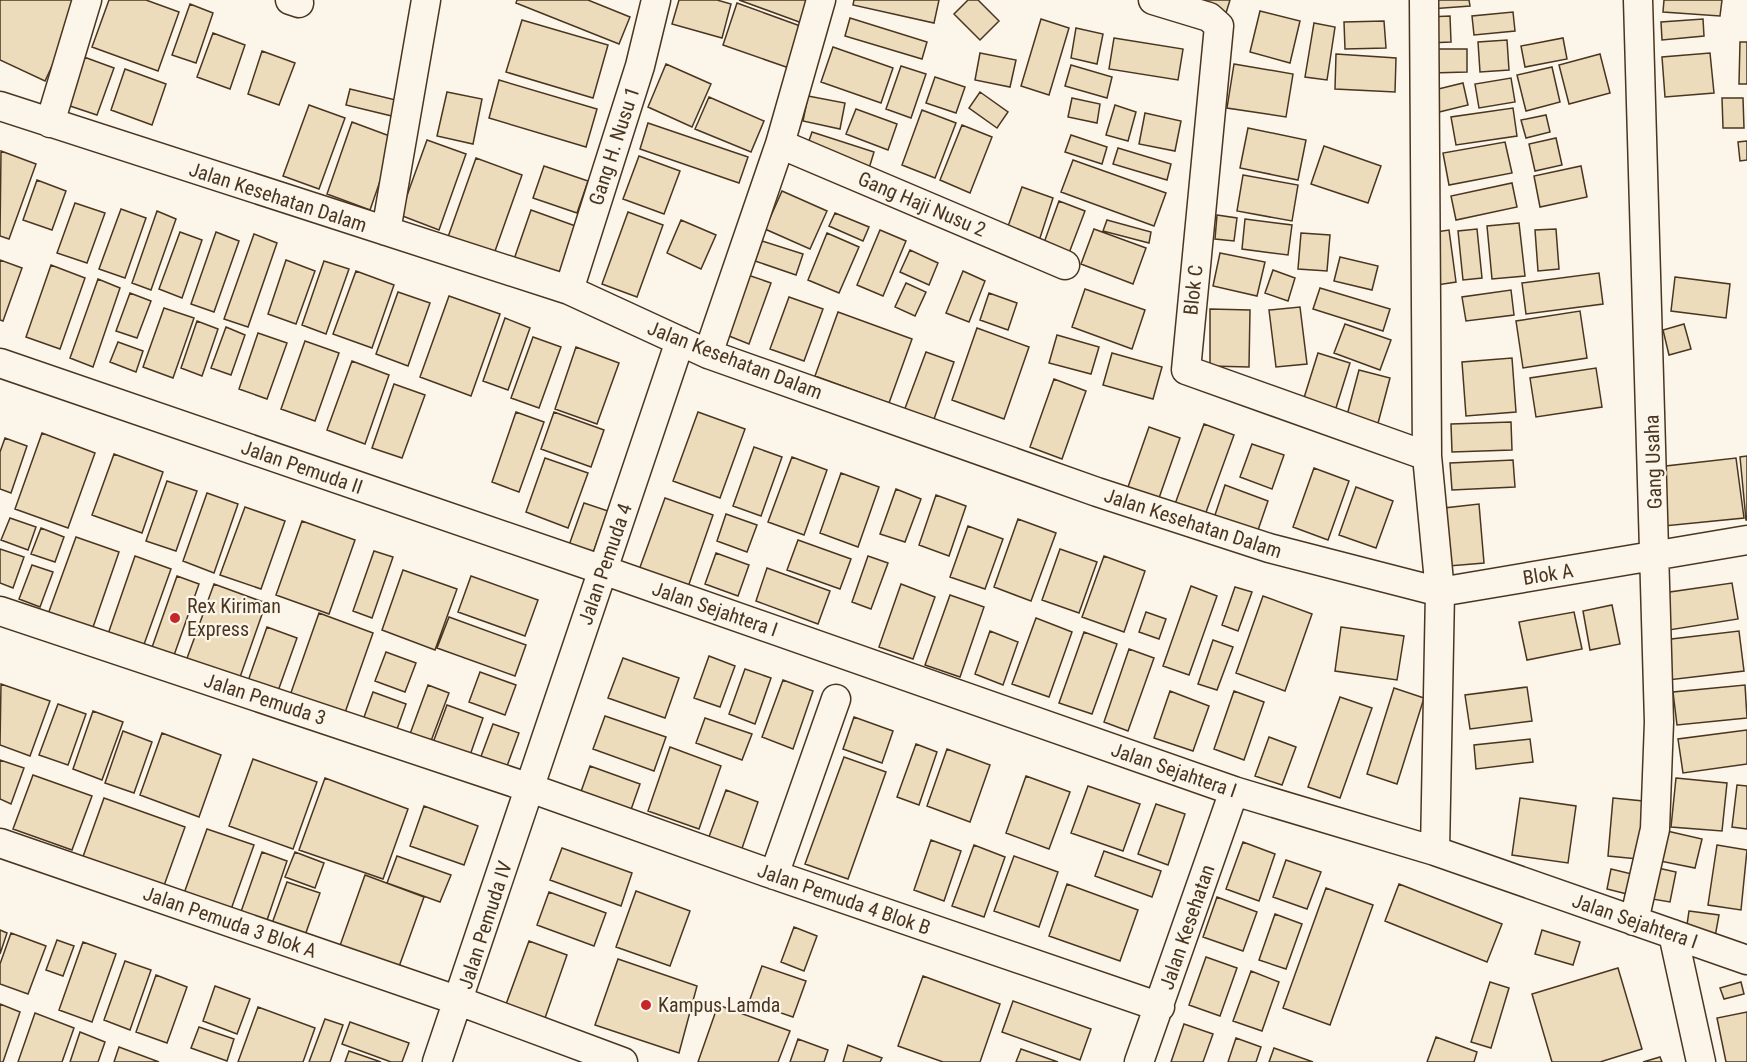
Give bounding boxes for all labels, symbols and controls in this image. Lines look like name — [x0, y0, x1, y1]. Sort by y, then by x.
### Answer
street label: Gang H. Nusu 1 — [584, 84, 644, 208]
street label: Jalan Kesehatan Dalam — [186, 157, 370, 237]
street label: Gang Haji Nusu 2 — [854, 166, 990, 242]
street label: Blok C — [1178, 264, 1208, 316]
street label: Jalan Kesehatan Dalam — [644, 316, 826, 404]
street label: Gang Usaha — [1639, 414, 1667, 510]
street label: Jalan Pemuda II — [238, 435, 366, 499]
street label: Jalan Kesehatan Dalam — [1101, 483, 1285, 563]
street label: Jalan Pemuda 4 — [573, 500, 637, 628]
street label: Blok A — [1521, 558, 1575, 590]
street label: Jalan Sejahtera I — [649, 576, 781, 642]
place label: Rex Kiriman Express — [187, 594, 281, 641]
marker: Rex Kiriman Express — [168, 611, 182, 625]
street label: Jalan Pemuda 3 — [201, 668, 329, 730]
street label: Jalan Sejahtera I — [1108, 737, 1240, 803]
street label: Jalan Pemuda IV — [453, 858, 517, 992]
street label: Jalan Pemuda 4 Blok B — [754, 858, 934, 940]
street label: Jalan Kesehatan — [1154, 861, 1220, 993]
street label: Jalan Pemuda 3 Blok A — [140, 881, 320, 963]
street label: Jalan Sejahtera I — [1569, 888, 1701, 954]
place label: Kampus Lamda — [658, 993, 780, 1017]
marker: Kampus Lamda — [639, 998, 653, 1012]

